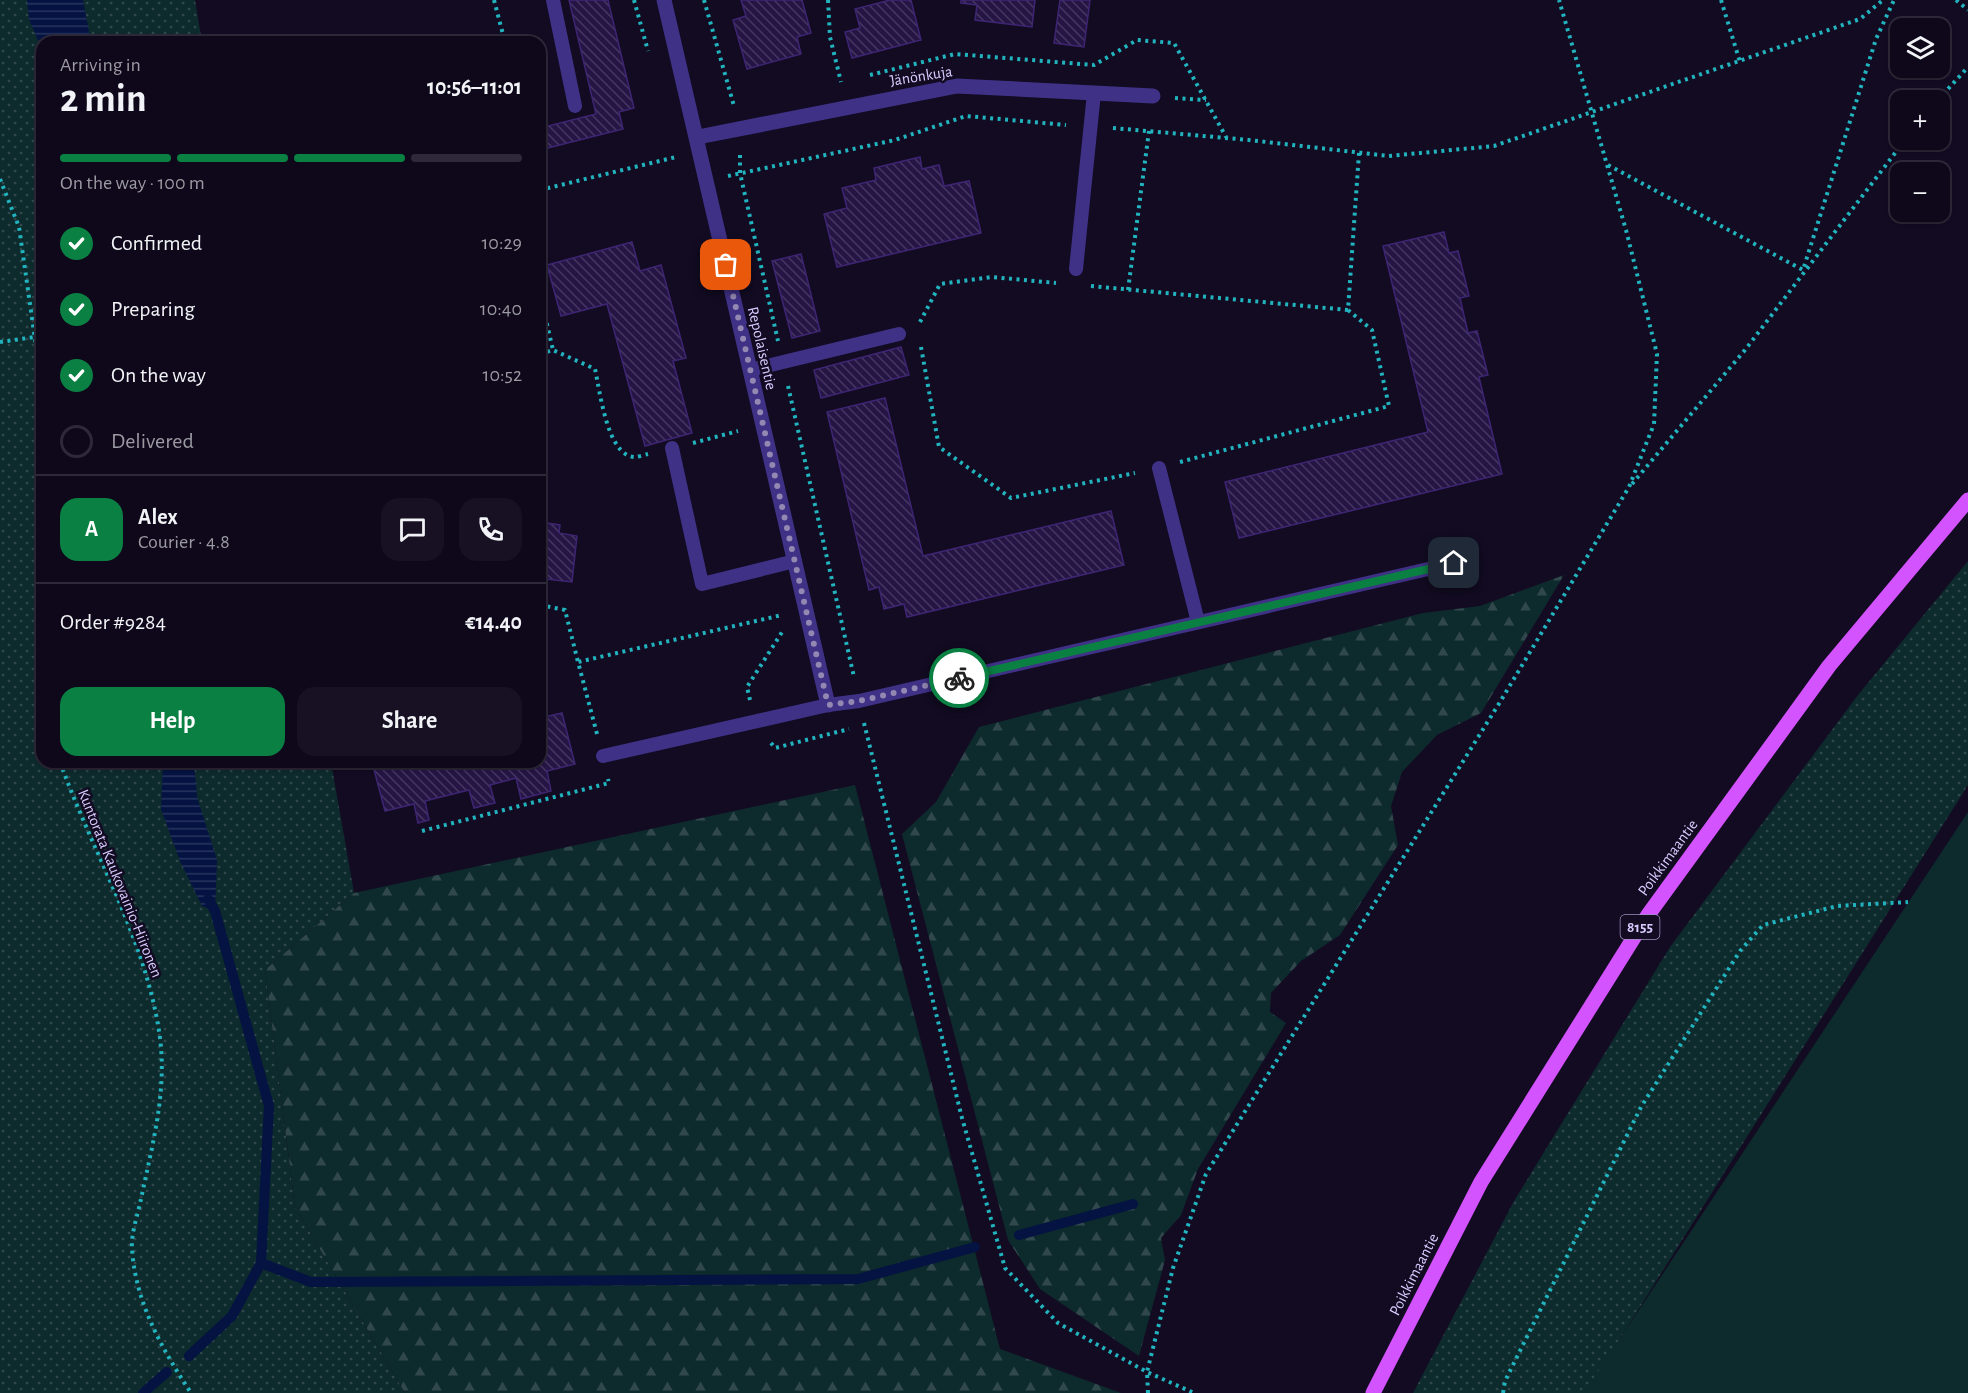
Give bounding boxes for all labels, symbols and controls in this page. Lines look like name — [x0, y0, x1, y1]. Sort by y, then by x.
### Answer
map controls — [1890, 18, 1950, 222]
button: layers — [1890, 18, 1950, 78]
text: Arriving in — [60, 55, 141, 75]
street label: Jänönkuja — [889, 63, 954, 90]
text: 10:56–11:01 — [427, 76, 522, 98]
text: 2 min — [60, 80, 147, 119]
button: + — [1890, 90, 1950, 150]
button: − — [1890, 162, 1950, 222]
text: On the way · 100 m — [60, 173, 205, 193]
icon: check — [60, 227, 93, 260]
text: Confirmed — [111, 232, 202, 254]
text: 10:29 — [481, 233, 522, 253]
pin — [700, 239, 751, 290]
icon: bag — [709, 248, 742, 281]
icon: check — [60, 293, 93, 326]
text: Preparing — [111, 298, 195, 320]
text: 10:40 — [480, 299, 522, 319]
street label: Repolaisentie — [745, 305, 779, 391]
icon: check — [60, 359, 93, 392]
text: On the way — [111, 364, 206, 386]
text: 10:52 — [483, 365, 522, 385]
text: Delivered — [111, 430, 194, 452]
button: chat — [381, 498, 444, 561]
button: phone — [459, 498, 522, 561]
text: Alex — [138, 506, 178, 528]
text: A — [85, 518, 98, 540]
text: Courier · 4.8 — [138, 532, 230, 552]
pin — [1428, 537, 1479, 588]
icon: home — [1437, 546, 1470, 579]
text: Order #9284 — [60, 611, 166, 633]
text: €14.40 — [465, 611, 522, 633]
courier — [929, 648, 989, 708]
icon: bike — [943, 662, 976, 695]
button: Help — [60, 687, 285, 756]
button: Share — [297, 687, 522, 756]
street label: Kuntorata Kaukovainio-Hiironen — [75, 787, 165, 980]
street label: Poikkimaantie — [1635, 817, 1701, 899]
road number: 8155 — [1620, 915, 1660, 939]
street label: Poikkimaantie — [1386, 1231, 1441, 1318]

